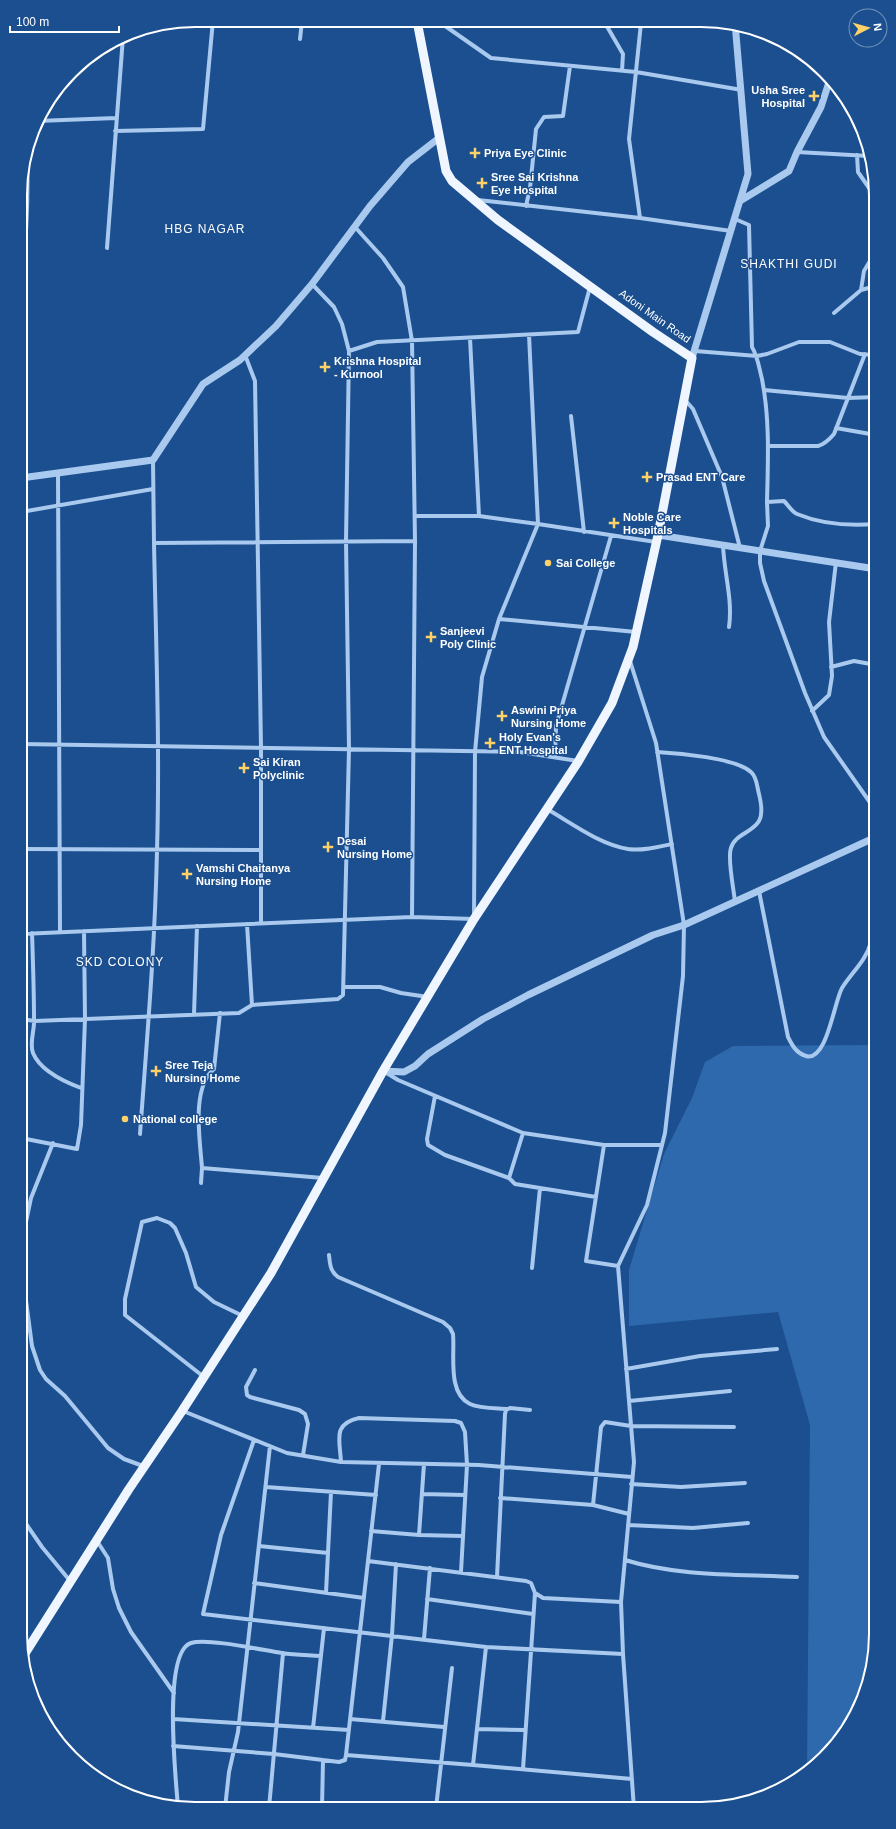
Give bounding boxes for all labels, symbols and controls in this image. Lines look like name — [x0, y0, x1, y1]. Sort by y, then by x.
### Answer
scale bar — [10, 8, 119, 34]
north arrow — [848, 8, 888, 48]
text: 100 m — [16, 15, 49, 29]
text: N — [872, 22, 884, 32]
place label: Usha Sree Hospital — [751, 84, 805, 109]
marker: Usha Sree Hospital — [808, 90, 820, 102]
marker: Priya Eye Clinic — [469, 147, 481, 159]
place label: Priya Eye Clinic — [484, 147, 567, 159]
place label: Sree Sai Krishna Eye Hospital — [491, 171, 579, 196]
marker: Sree Sai Krishna Eye Hospital — [476, 177, 488, 189]
district label: HBG NAGAR — [164, 222, 246, 236]
district label: SHAKTHI GUDI — [740, 257, 838, 271]
street label: Adoni Main Road — [617, 287, 693, 345]
place label: Krishna Hospital - Kurnool — [334, 355, 421, 380]
marker: Krishna Hospital - Kurnool — [319, 361, 331, 373]
marker: Prasad ENT Care — [641, 471, 653, 483]
place label: Prasad ENT Care — [656, 471, 745, 483]
place label: Noble Care Hospitals — [623, 511, 681, 536]
marker: Noble Care Hospitals — [608, 517, 620, 529]
place label: Sai College — [556, 557, 615, 569]
marker: Sai College — [543, 558, 553, 568]
place label: Sanjeevi Poly Clinic — [440, 625, 496, 650]
marker: Sanjeevi Poly Clinic — [425, 631, 437, 643]
place label: Aswini Priya Nursing Home — [511, 704, 586, 729]
marker: Aswini Priya Nursing Home — [496, 710, 508, 722]
place label: Holy Evan's ENT Hospital — [499, 731, 567, 756]
marker: Holy Evan's ENT Hospital — [484, 737, 496, 749]
place label: Sai Kiran Polyclinic — [253, 756, 304, 781]
marker: Sai Kiran Polyclinic — [238, 762, 250, 774]
place label: Desai Nursing Home — [337, 835, 412, 860]
marker: Desai Nursing Home — [322, 841, 334, 853]
place label: Vamshi Chaitanya Nursing Home — [196, 862, 291, 887]
marker: Vamshi Chaitanya Nursing Home — [181, 868, 193, 880]
district label: SKD COLONY — [76, 955, 164, 969]
place label: Sree Teja Nursing Home — [165, 1059, 240, 1084]
marker: Sree Teja Nursing Home — [150, 1065, 162, 1077]
place label: National college — [133, 1113, 217, 1125]
marker: National college — [120, 1114, 130, 1124]

